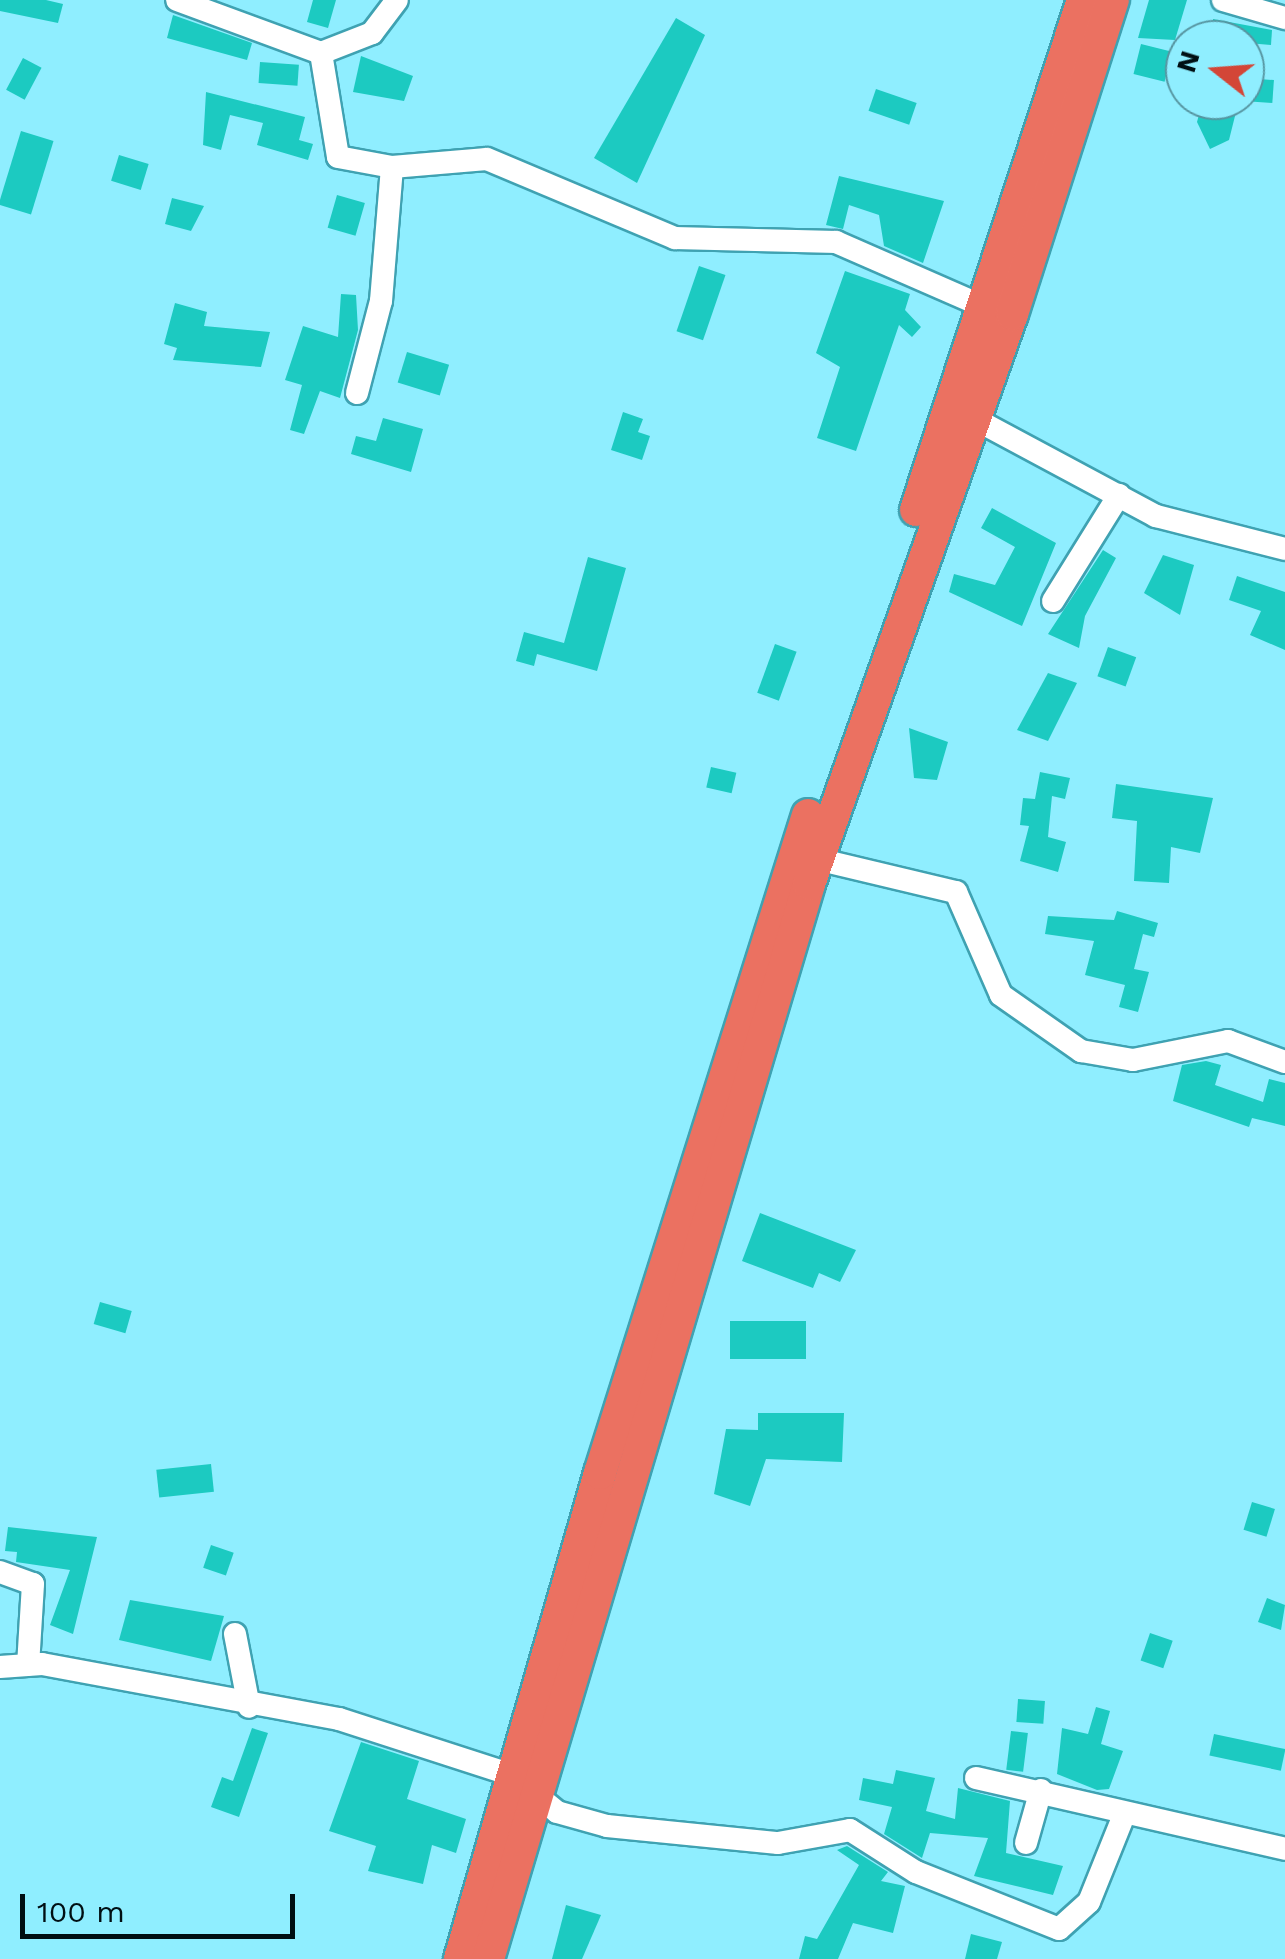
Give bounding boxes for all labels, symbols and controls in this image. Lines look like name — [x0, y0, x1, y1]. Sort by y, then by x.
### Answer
north arrow — [1165, 20, 1265, 120]
text: N — [1169, 47, 1207, 76]
scale bar — [25, 1874, 300, 1936]
text: 100 m — [37, 1894, 125, 1929]

